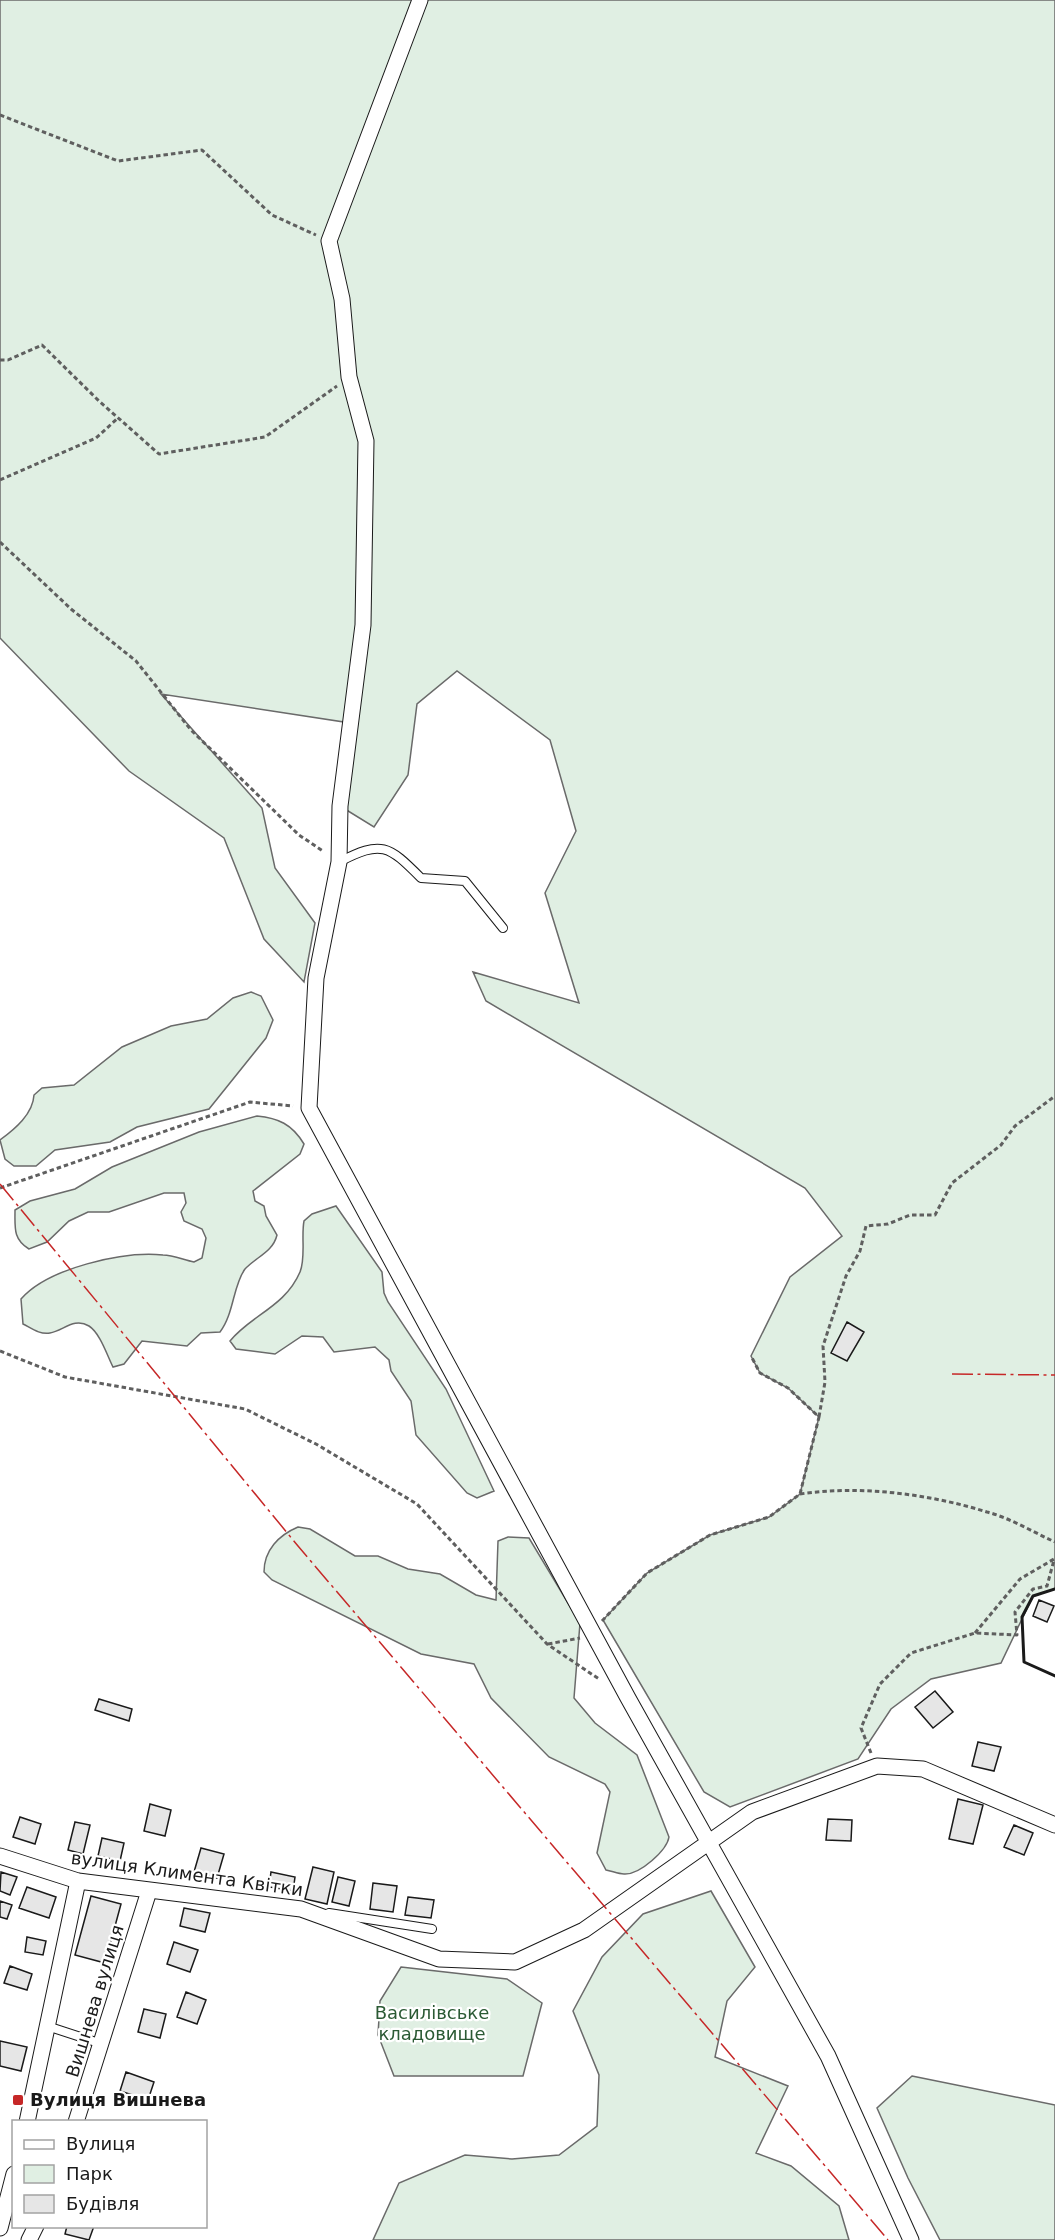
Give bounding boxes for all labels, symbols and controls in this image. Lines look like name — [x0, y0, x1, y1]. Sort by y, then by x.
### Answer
street label: вулиця Климента Квітки — [70, 1847, 305, 1900]
street label: Вишнева вулиця — [61, 1922, 128, 2080]
park label: Василівське кладовище — [375, 2002, 489, 2044]
place label: Вулиця Вишнева — [30, 2089, 206, 2110]
marker: Вулиця Вишнева — [11, 2093, 25, 2107]
legend — [12, 2120, 207, 2228]
text: Вулиця — [66, 2133, 135, 2154]
text: Парк — [66, 2163, 113, 2184]
text: Будівля — [66, 2193, 139, 2214]

